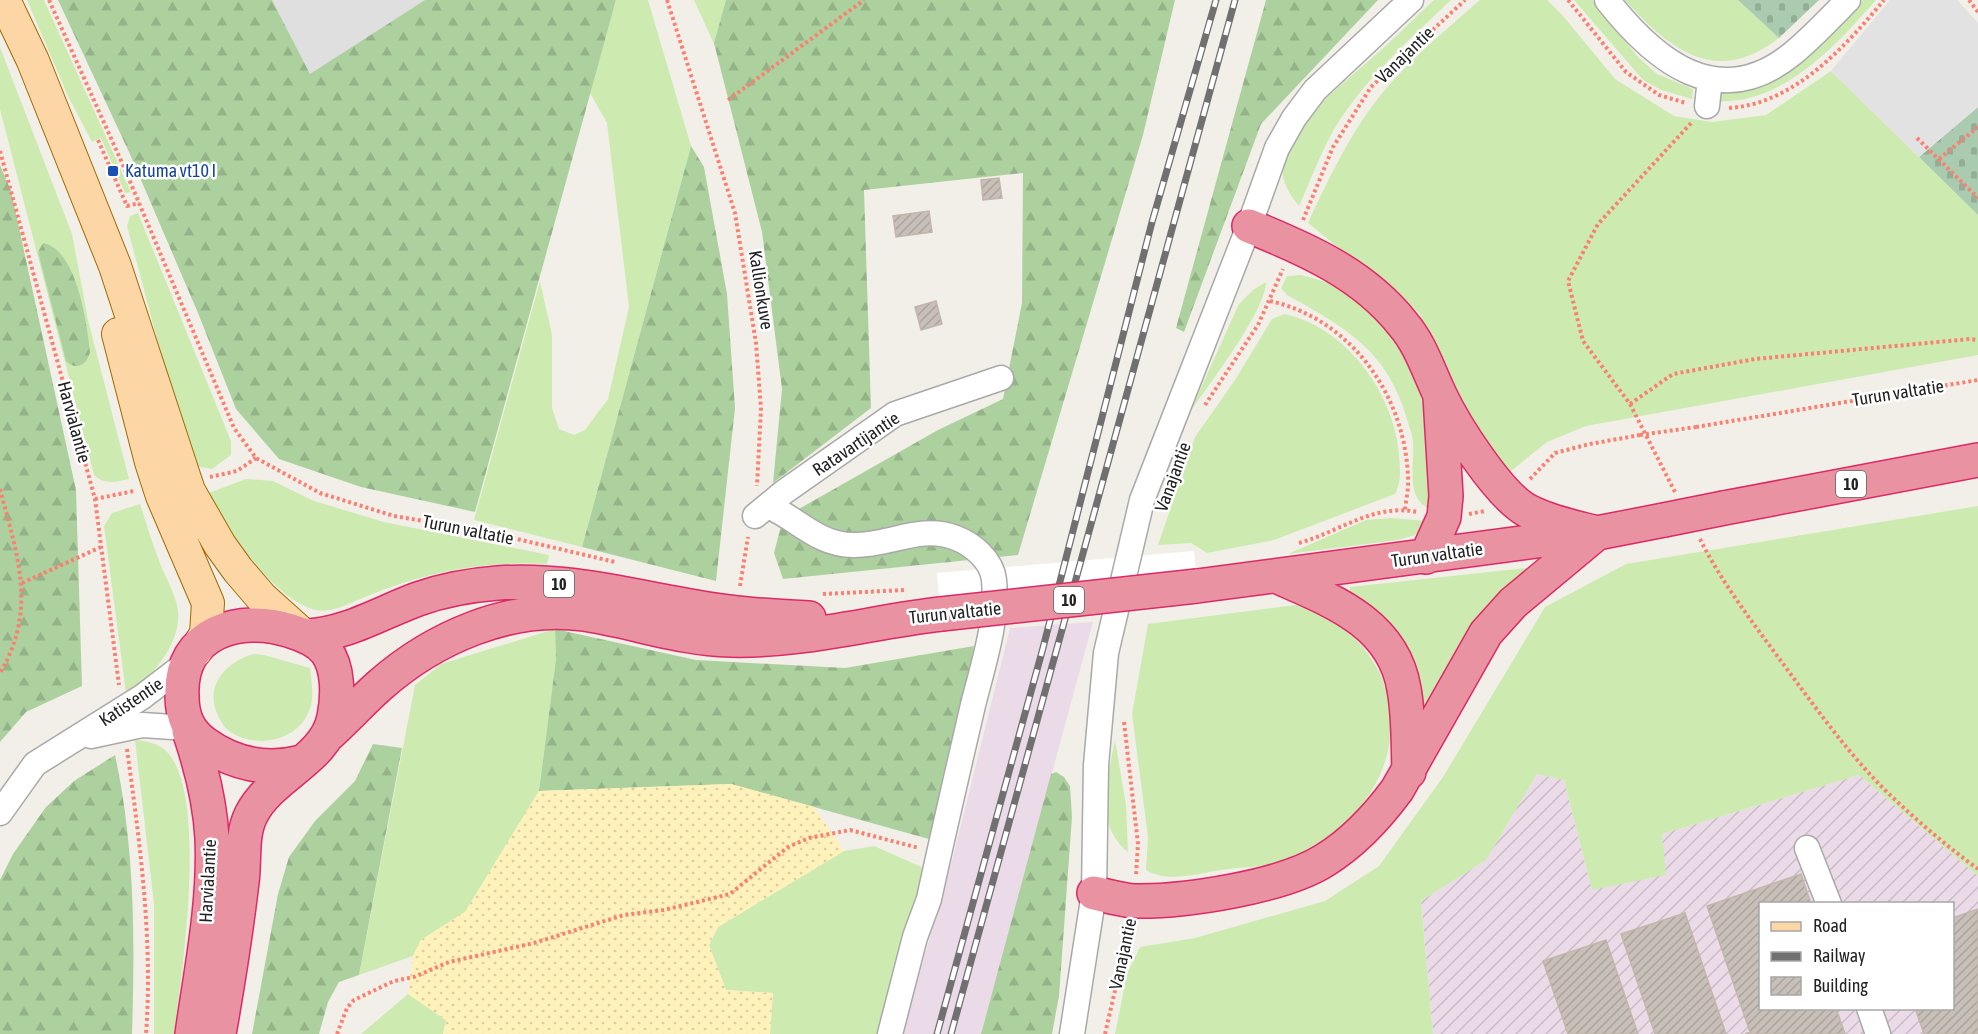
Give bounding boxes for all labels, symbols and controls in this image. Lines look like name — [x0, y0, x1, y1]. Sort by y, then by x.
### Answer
street label: Vanajantie — [1371, 22, 1438, 87]
place label: Katuma vt10 I — [125, 160, 216, 181]
marker: Katuma vt10 I — [106, 164, 120, 178]
street label: Kallionkuve — [745, 249, 778, 331]
street label: Turun valtatie — [1851, 375, 1945, 410]
street label: Harvialantie — [54, 379, 95, 465]
street label: Ratavartijantie — [809, 407, 903, 480]
street label: Vanajantie — [1150, 439, 1195, 514]
road number: 10 — [1836, 471, 1866, 497]
street label: Turun valtatie — [421, 510, 515, 549]
street label: Turun valtatie — [1390, 538, 1484, 571]
road number: 10 — [544, 571, 574, 597]
road number: 10 — [1054, 587, 1084, 613]
street label: Turun valtatie — [908, 597, 1002, 628]
street label: Katistentie — [95, 673, 166, 730]
street label: Harvialantie — [195, 839, 220, 923]
legend — [1759, 902, 1954, 1010]
text: Road — [1813, 915, 1847, 936]
street label: Vanajantie — [1105, 916, 1140, 992]
text: Railway — [1813, 945, 1865, 966]
text: Building — [1813, 975, 1868, 996]

